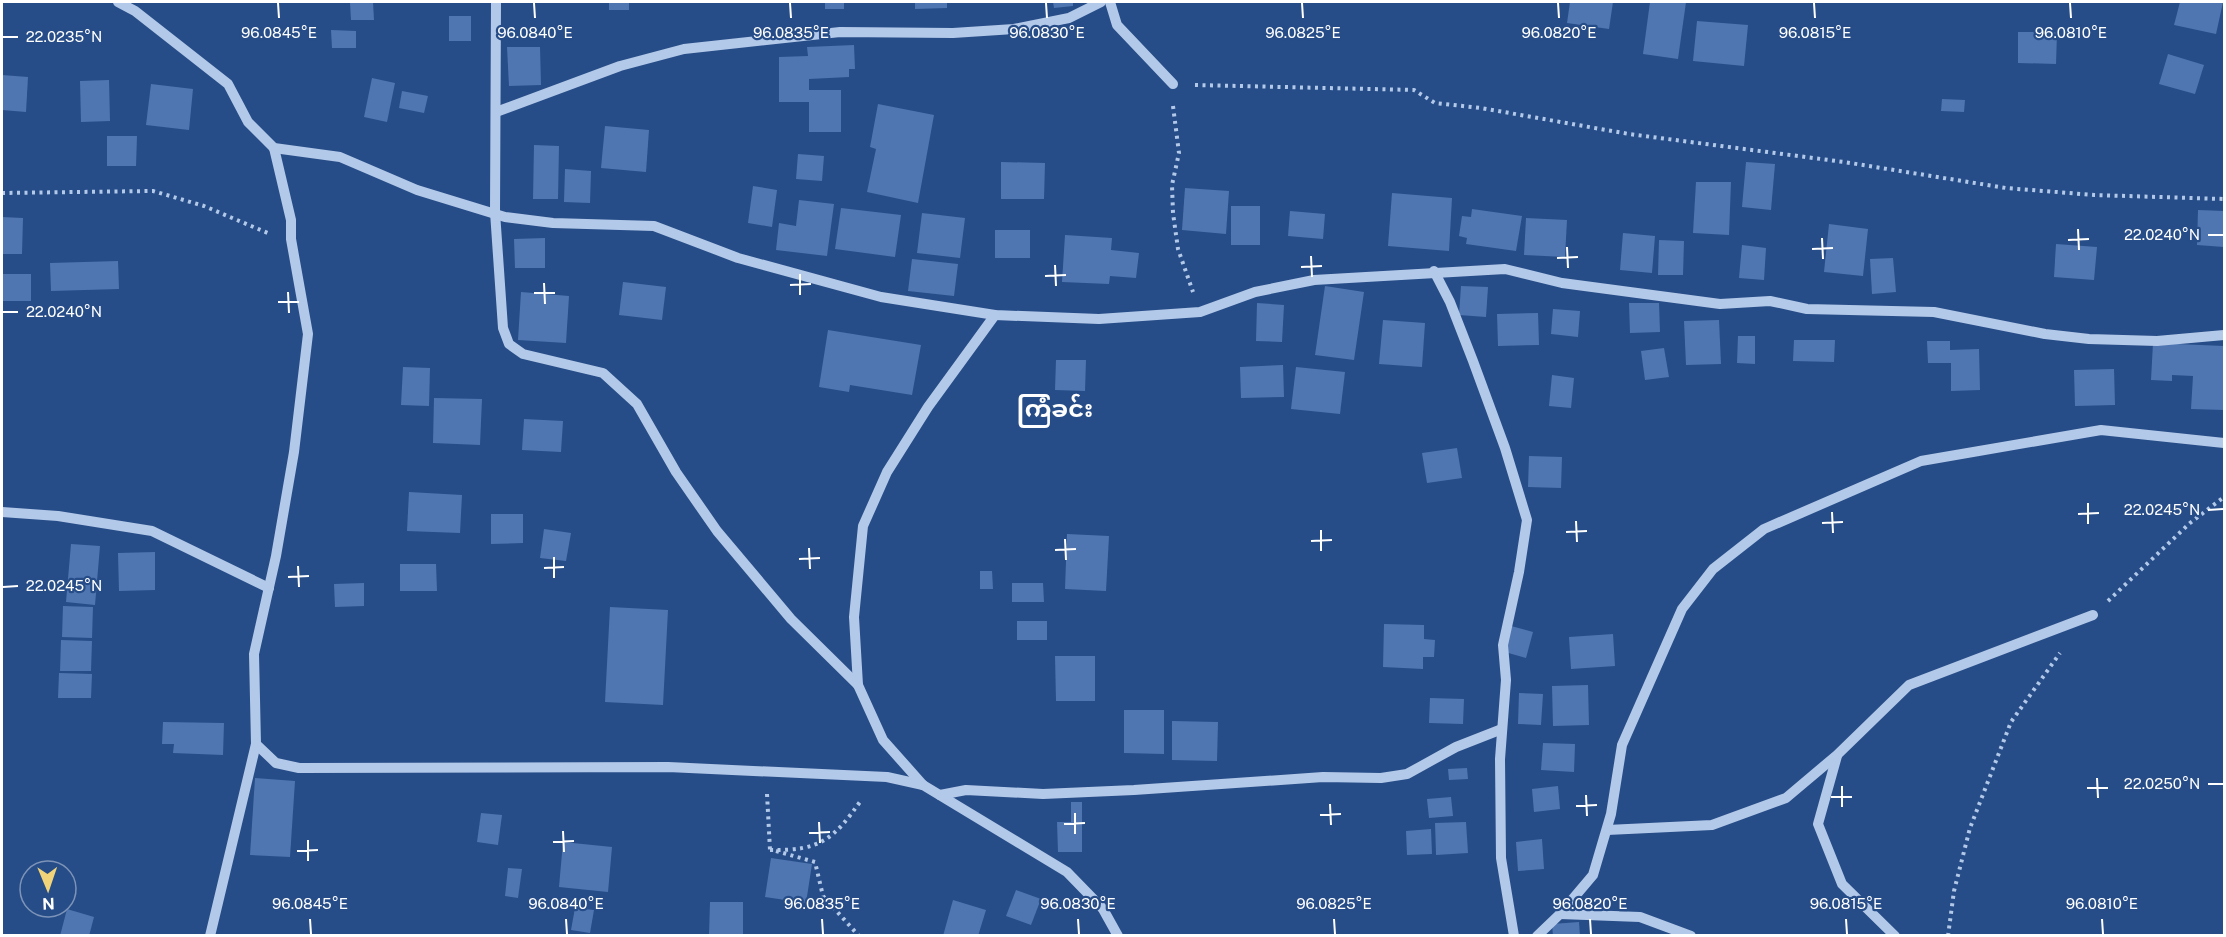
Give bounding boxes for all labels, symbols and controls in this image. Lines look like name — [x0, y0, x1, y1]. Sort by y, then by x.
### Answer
text: 96.0845°E — [241, 24, 317, 41]
text: 96.0840°E — [497, 24, 573, 41]
text: 96.0835°E — [753, 24, 829, 41]
text: 96.0830°E — [1009, 24, 1085, 41]
text: 96.0825°E — [1265, 24, 1341, 41]
text: 96.0820°E — [1521, 24, 1597, 41]
text: 96.0815°E — [1779, 24, 1851, 41]
text: 96.0810°E — [2035, 24, 2107, 41]
text: 22.0235°N — [26, 28, 102, 45]
text: 22.0240°N — [2124, 226, 2200, 243]
text: 22.0240°N — [26, 303, 102, 320]
district label: ကြံခင်း — [1017, 393, 1093, 428]
text: 22.0245°N — [2124, 501, 2200, 518]
text: 22.0245°N — [26, 577, 102, 594]
text: 22.0250°N — [2124, 775, 2200, 792]
north arrow — [18, 859, 78, 919]
text: N — [42, 894, 55, 913]
text: 96.0845°E — [272, 895, 348, 912]
text: 96.0840°E — [528, 895, 604, 912]
text: 96.0835°E — [784, 895, 860, 912]
text: 96.0830°E — [1040, 895, 1116, 912]
text: 96.0825°E — [1296, 895, 1372, 912]
text: 96.0820°E — [1552, 895, 1628, 912]
text: 96.0815°E — [1810, 895, 1882, 912]
text: 96.0810°E — [2066, 895, 2138, 912]

